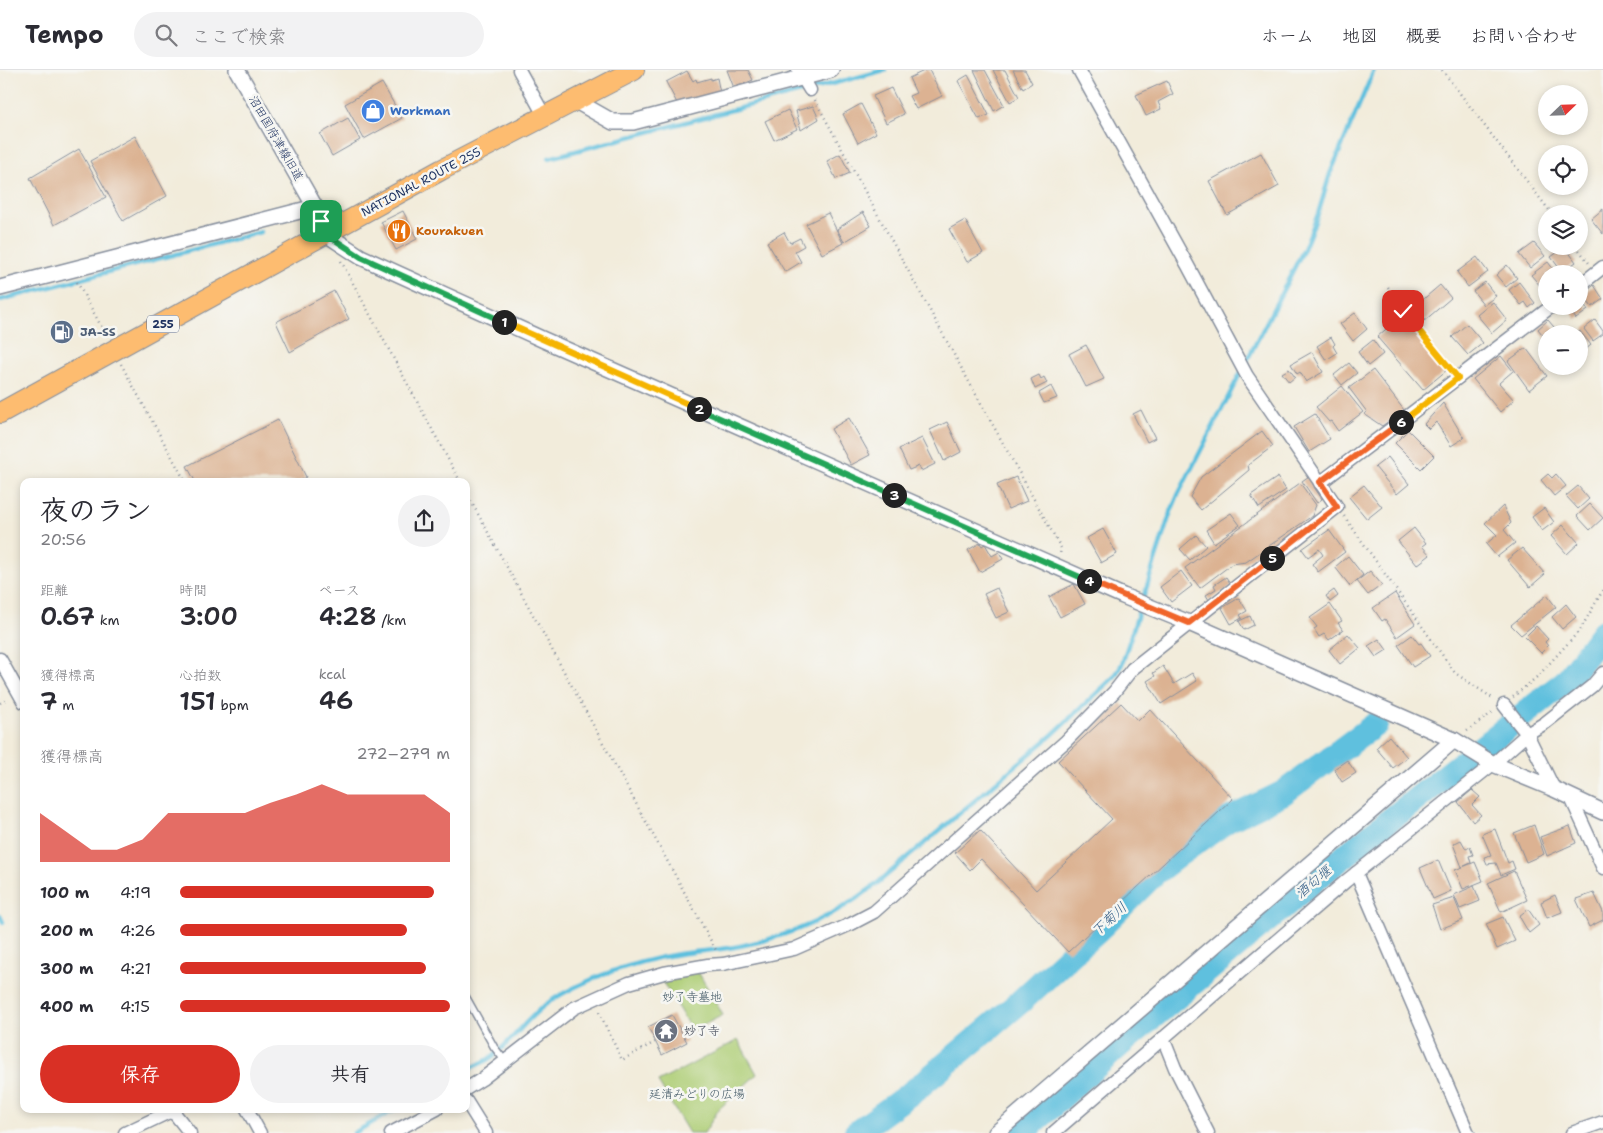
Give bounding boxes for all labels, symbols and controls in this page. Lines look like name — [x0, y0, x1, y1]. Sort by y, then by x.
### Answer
search box — [134, 12, 484, 57]
text: Tempo — [25, 19, 104, 51]
icon: search — [152, 21, 180, 49]
text: ここで検索 — [192, 24, 287, 49]
text: ホーム — [1261, 24, 1314, 48]
text: 地図 — [1342, 24, 1378, 48]
text: 概要 — [1406, 24, 1442, 48]
text: お問い合わせ — [1470, 24, 1578, 48]
north arrow — [1538, 85, 1588, 135]
map controls — [1538, 85, 1588, 375]
street label: 沼田国府津線旧道 — [245, 92, 307, 184]
shop icon: Workman — [360, 98, 386, 124]
place label: Workman — [390, 103, 450, 119]
street label: NATIONAL ROUTE 255 — [358, 144, 484, 220]
button: locate — [1538, 145, 1588, 195]
pin — [300, 200, 342, 242]
button: layers — [1538, 205, 1588, 255]
icon: arrive — [307, 207, 335, 235]
restaurant icon: Kourakuen — [386, 218, 412, 244]
place label: Kourakuen — [416, 223, 483, 239]
button: + — [1538, 265, 1588, 315]
pin — [1382, 290, 1424, 332]
icon: check — [1389, 297, 1417, 325]
pin: 1 — [492, 310, 516, 334]
text: 1 — [501, 313, 508, 331]
road number: 255 — [147, 315, 179, 332]
fuel station icon: JA-SS — [49, 319, 75, 345]
place label: JA-SS — [80, 324, 116, 340]
button: − — [1538, 325, 1588, 375]
pin: 2 — [686, 396, 712, 422]
text: 2 — [695, 400, 704, 418]
pin: 6 — [1388, 410, 1414, 434]
text: 6 — [1397, 413, 1406, 431]
pin: 3 — [882, 482, 906, 508]
text: 3 — [890, 486, 899, 504]
text: 夜のラン — [40, 491, 152, 529]
button: share — [398, 495, 450, 547]
text: 20:56 — [40, 529, 86, 550]
pin: 5 — [1260, 546, 1284, 570]
text: 5 — [1268, 549, 1277, 567]
pin: 4 — [1076, 568, 1102, 594]
text: 4 — [1085, 572, 1094, 590]
text: 距離 — [40, 581, 68, 599]
text: 時間 — [179, 581, 207, 599]
text: ペース — [319, 581, 360, 599]
text: 0.67 — [40, 599, 95, 633]
text: 3:00 — [179, 599, 238, 633]
text: 4:28 — [319, 599, 377, 633]
text: km — [95, 611, 120, 629]
text: /km — [377, 611, 406, 629]
text: kcal — [319, 665, 346, 683]
text: 獲得標高 — [40, 666, 96, 684]
text: 心拍数 — [179, 666, 221, 684]
text: 46 — [319, 683, 353, 717]
text: 7 — [40, 684, 58, 718]
text: 151 — [179, 684, 216, 718]
text: m — [58, 696, 74, 714]
text: bpm — [216, 696, 249, 714]
text: 272–279 m — [357, 743, 450, 764]
text: 獲得標高 — [40, 746, 104, 767]
water label: 酒匂堰 — [1291, 860, 1336, 902]
text: 100 m — [40, 882, 89, 903]
text: 4:19 — [120, 882, 151, 903]
water label: 下菊川 — [1088, 898, 1130, 940]
text: 200 m — [40, 920, 93, 941]
text: 4:26 — [120, 920, 156, 941]
text: 300 m — [40, 958, 94, 979]
text: 4:21 — [120, 958, 151, 979]
park label: 妙了寺墓地 — [662, 989, 722, 1005]
text: 400 m — [40, 996, 94, 1017]
text: 4:15 — [120, 996, 150, 1017]
temple icon: 妙了寺 — [653, 1018, 679, 1044]
place label: 妙了寺 — [684, 1023, 720, 1039]
button: 保存 — [40, 1045, 240, 1103]
button: 共有 — [250, 1045, 450, 1103]
park label: 延清みどりの広場 — [649, 1086, 745, 1102]

